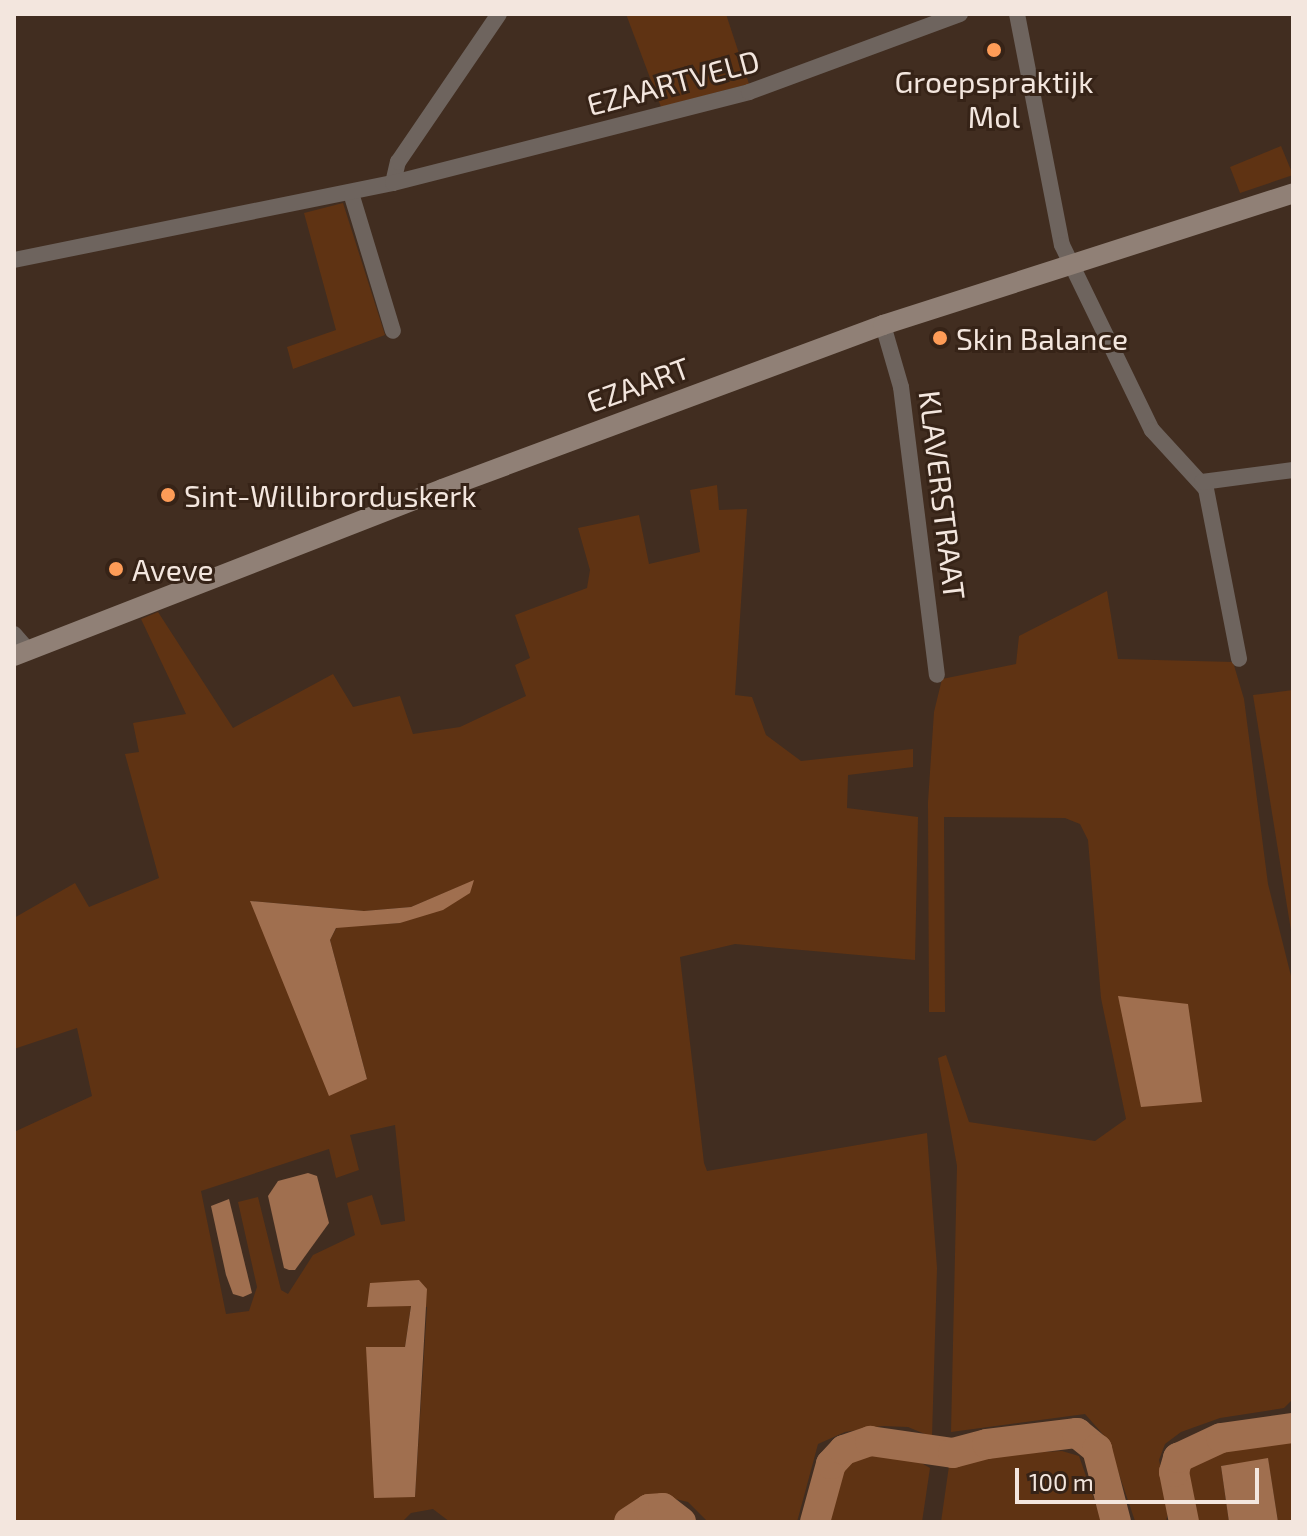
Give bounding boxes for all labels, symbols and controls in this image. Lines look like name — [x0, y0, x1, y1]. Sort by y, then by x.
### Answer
marker: Groepspraktijk Mol — [985, 41, 1003, 59]
street label: EZAARTVELD — [583, 42, 763, 122]
place label: Groepspraktijk Mol — [894, 63, 1094, 134]
place label: Skin Balance — [956, 320, 1128, 356]
marker: Skin Balance — [931, 329, 949, 347]
street label: EZAART — [582, 349, 694, 419]
street label: KLAVERSTRAAT — [912, 388, 974, 602]
place label: Sint-Willibrorduskerk — [184, 477, 477, 513]
marker: Sint-Willibrorduskerk — [159, 486, 177, 504]
place label: Aveve — [132, 551, 214, 587]
marker: Aveve — [107, 560, 125, 578]
scale bar — [1019, 1452, 1263, 1502]
text: 100 m — [1029, 1467, 1094, 1496]

